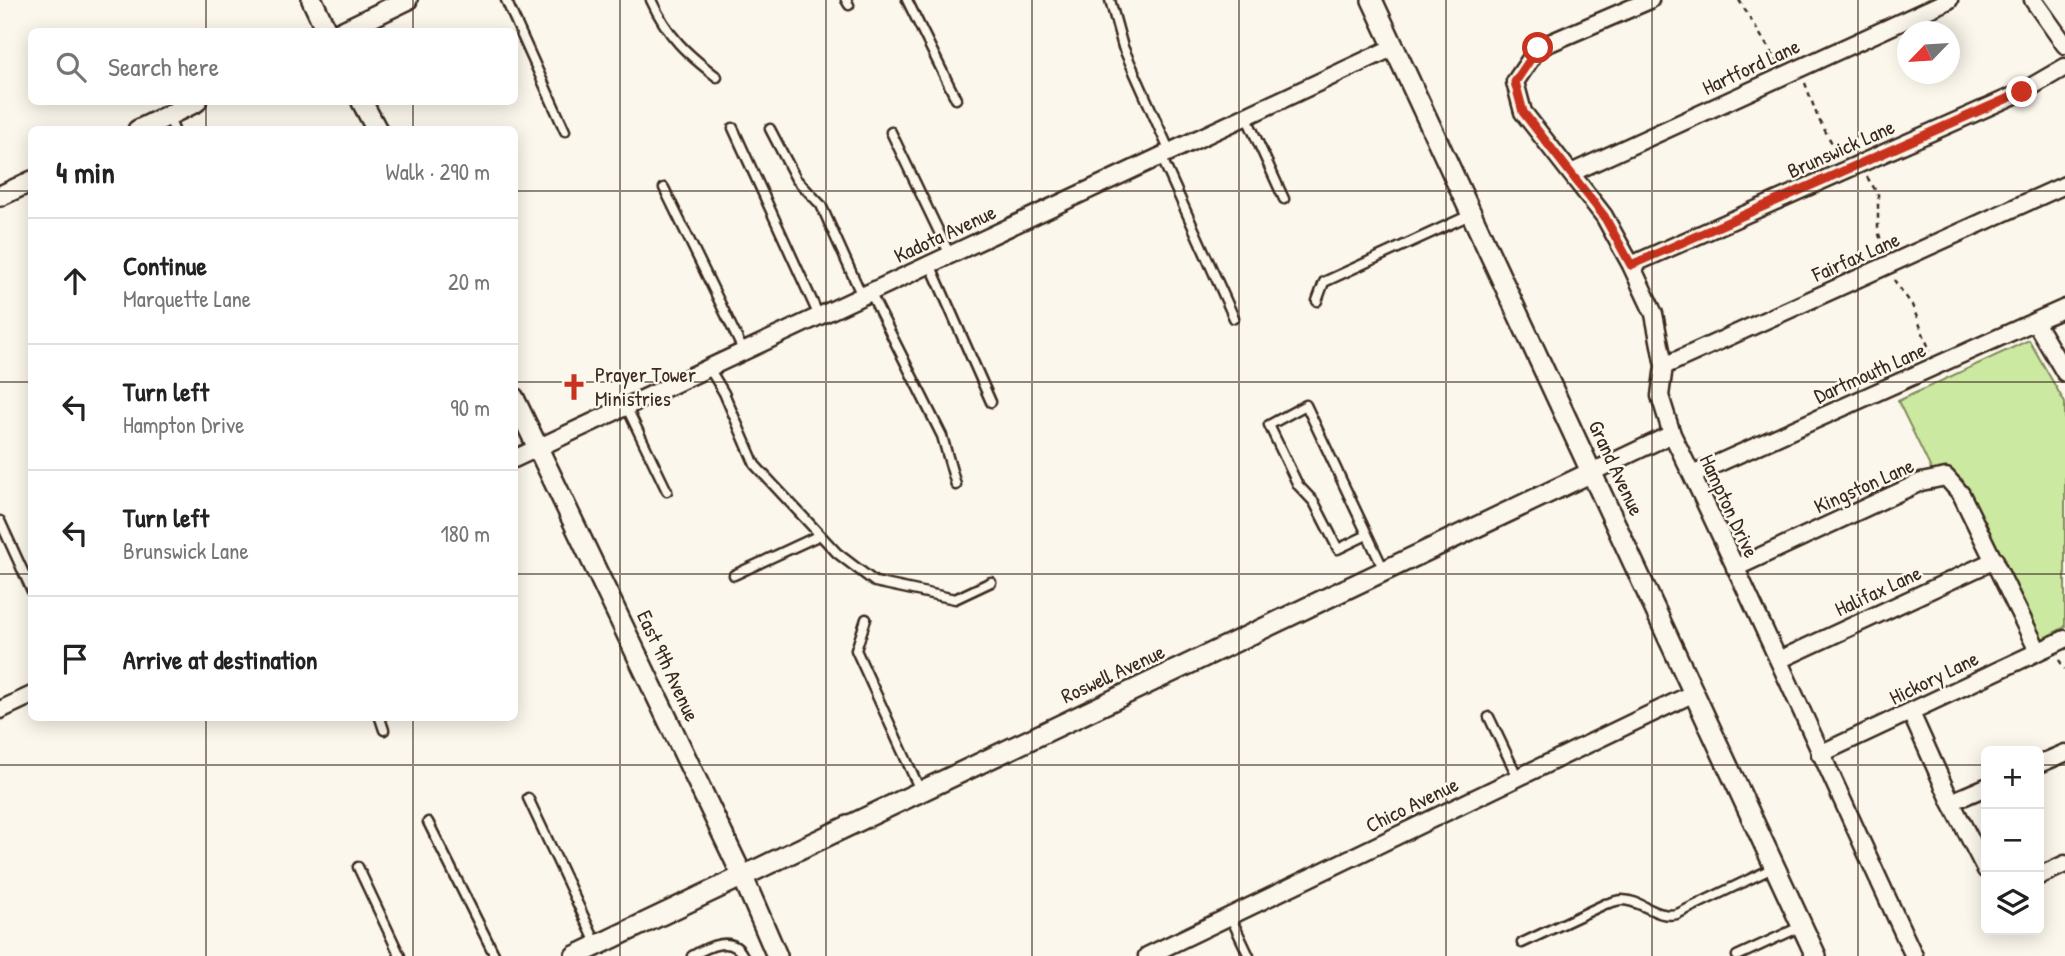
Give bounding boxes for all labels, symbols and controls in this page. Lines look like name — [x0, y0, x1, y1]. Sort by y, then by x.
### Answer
north arrow — [1897, 21, 1960, 84]
search box — [28, 28, 518, 105]
street label: Hartford Lane — [1697, 31, 1804, 102]
route start — [1522, 32, 1553, 63]
icon: search — [52, 48, 90, 86]
text: Search here — [108, 49, 219, 84]
route end — [2006, 76, 2037, 107]
street label: Brunswick Lane — [1782, 112, 1899, 185]
text: 4 min — [56, 152, 115, 192]
text: Walk · 290 m — [386, 156, 490, 187]
street label: Kadota Avenue — [889, 197, 1001, 270]
street label: Fairfax Lane — [1807, 224, 1904, 289]
text: Continue — [123, 248, 207, 283]
icon: ahead — [56, 262, 94, 300]
text: 20 m — [448, 266, 490, 297]
text: Marquette Lane — [123, 283, 251, 314]
street label: Dartmouth Lane — [1809, 335, 1930, 410]
place label: Prayer Tower Ministries — [595, 360, 696, 413]
church icon: Prayer Tower Ministries — [559, 372, 589, 402]
text: Turn left — [123, 374, 209, 409]
icon: left — [56, 388, 94, 426]
text: 90 m — [450, 392, 490, 423]
text: Hampton Drive — [123, 409, 244, 440]
street label: Grand Avenue — [1582, 415, 1651, 520]
street label: Hampton Drive — [1693, 449, 1766, 562]
street label: Kingston Lane — [1809, 451, 1918, 520]
text: Turn left — [123, 500, 209, 535]
icon: left — [56, 514, 94, 552]
text: 180 m — [440, 518, 490, 549]
text: Brunswick Lane — [123, 535, 249, 566]
street label: Halifax Lane — [1830, 558, 1926, 623]
street label: East 9th Avenue — [630, 606, 707, 726]
street label: Roswell Avenue — [1056, 637, 1169, 710]
icon: arrive — [56, 640, 94, 678]
text: Arrive at destination — [123, 642, 318, 677]
street label: Hickory Lane — [1884, 644, 1983, 712]
map controls — [1981, 746, 2044, 935]
button: + — [1981, 746, 2044, 809]
street label: Chico Avenue — [1361, 770, 1463, 839]
button: − — [1981, 809, 2044, 872]
button: layers — [1981, 872, 2044, 935]

